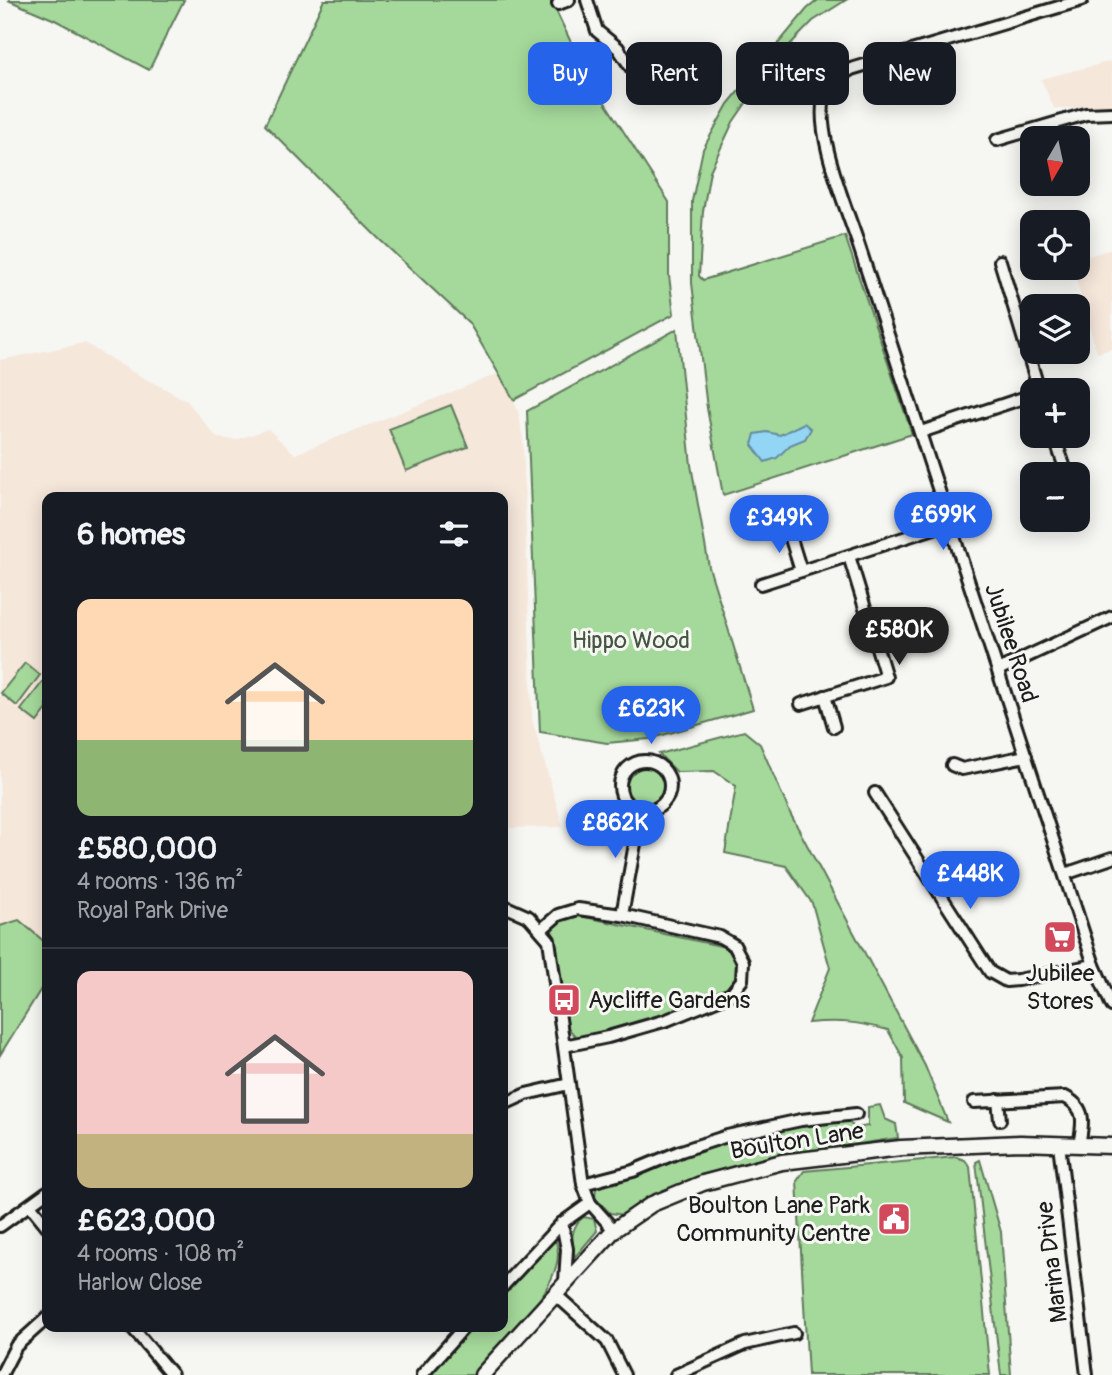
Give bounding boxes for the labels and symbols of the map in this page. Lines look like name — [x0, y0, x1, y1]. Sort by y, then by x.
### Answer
north arrow — [1020, 126, 1090, 196]
pin: £699K — [894, 492, 992, 552]
pin: £349K — [730, 496, 828, 555]
street label: Jubilee Road — [978, 580, 1044, 706]
pin: £580K — [850, 608, 948, 667]
park label: Hippo Wood — [572, 626, 690, 655]
pin: £623K — [602, 686, 700, 746]
pin: £862K — [566, 800, 664, 860]
pin: £448K — [921, 852, 1019, 911]
supermarket icon: Jubilee Stores — [1041, 918, 1079, 956]
place label: Jubilee Stores — [1026, 959, 1095, 1016]
bus stop icon: Aycliffe Gardens — [545, 981, 583, 1019]
place label: Aycliffe Gardens — [588, 986, 750, 1015]
street label: Boulton Lane — [728, 1116, 866, 1166]
place label: Boulton Lane Park Community Centre — [676, 1191, 870, 1248]
street label: Marina Drive — [1030, 1199, 1074, 1324]
public building icon: Boulton Lane Park Community Centre — [875, 1200, 913, 1238]

